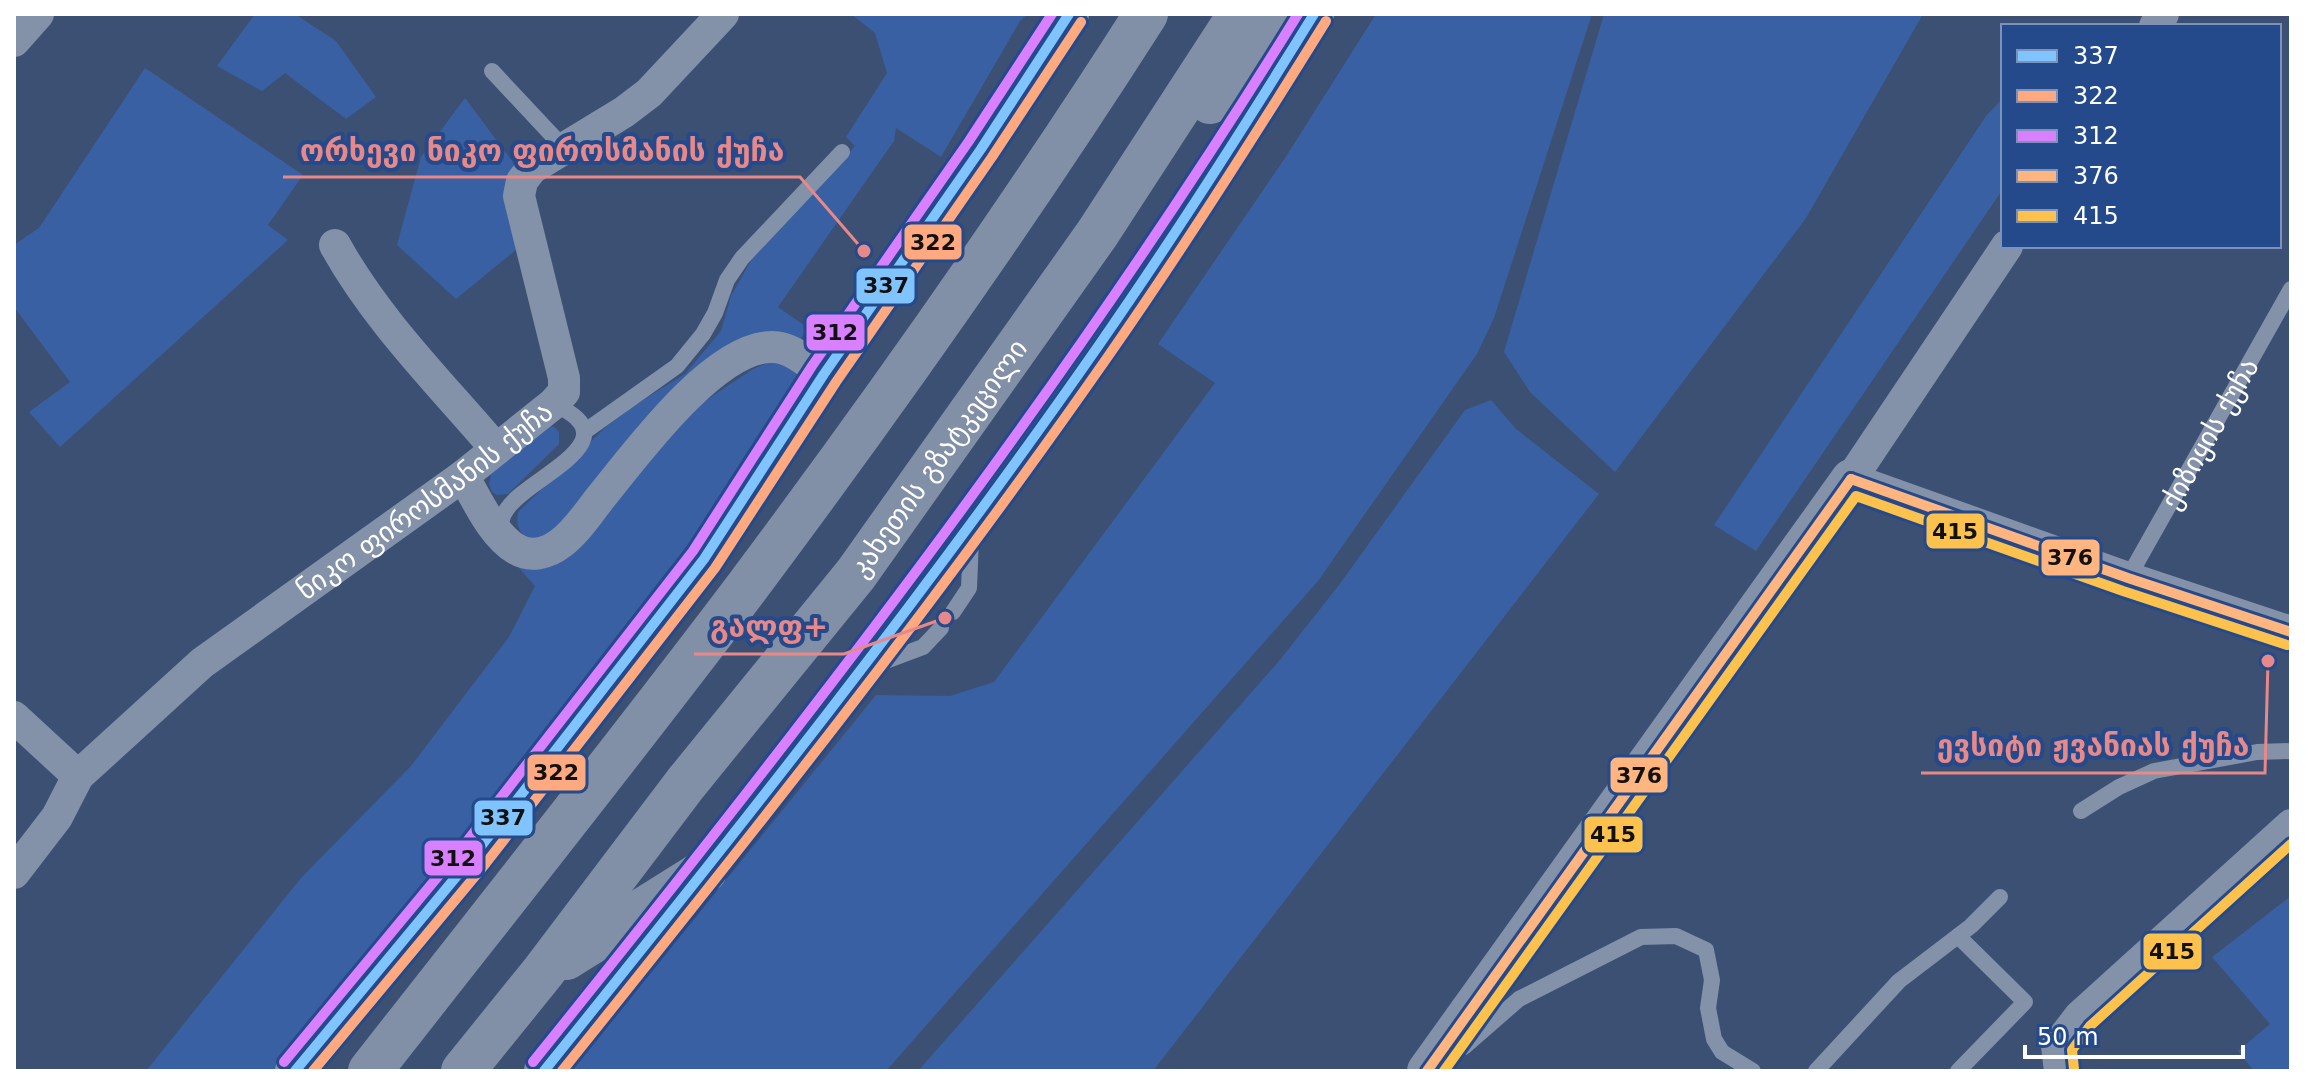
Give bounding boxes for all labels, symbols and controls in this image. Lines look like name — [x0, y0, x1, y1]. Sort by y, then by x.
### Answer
legend — [2001, 24, 2281, 248]
text: 337 — [2073, 42, 2119, 70]
text: 322 — [2073, 82, 2119, 110]
text: 312 — [2073, 122, 2119, 150]
callout: ორხევი ნიკო ფიროსმანის ქუჩა — [283, 123, 800, 177]
text: ორხევი ნიკო ფიროსმანის ქუჩა — [300, 133, 784, 168]
text: 376 — [2073, 162, 2119, 190]
text: 415 — [2073, 202, 2119, 230]
line badge: 322 — [903, 223, 963, 261]
text: 322 — [910, 230, 956, 255]
line badge: 337 — [855, 267, 916, 305]
text: 337 — [863, 273, 909, 298]
line badge: 312 — [805, 313, 866, 352]
text: 312 — [812, 320, 858, 345]
street label: კახეთის გზატკეცილი — [843, 333, 1034, 584]
street label: ქიზიყის ქუჩა — [2154, 352, 2266, 515]
street label: ნიკო ფიროსმანის ქუჩა — [291, 395, 559, 607]
line badge: 415 — [1925, 512, 1986, 550]
text: 415 — [1932, 519, 1978, 544]
line badge: 376 — [2040, 538, 2101, 577]
text: 376 — [2047, 545, 2093, 570]
callout: გალფ+ — [694, 600, 844, 654]
text: გალფ+ — [710, 609, 828, 644]
callout: ევსიტი ჟვანიას ქუჩა — [1921, 719, 2265, 773]
text: ევსიტი ჟვანიას ქუჩა — [1937, 728, 2249, 763]
line badge: 322 — [526, 753, 587, 792]
line badge: 376 — [1609, 756, 1669, 794]
text: 322 — [533, 760, 579, 785]
text: 376 — [1616, 763, 1662, 788]
line badge: 337 — [473, 799, 534, 837]
text: 337 — [480, 805, 526, 830]
line badge: 415 — [1583, 815, 1644, 854]
text: 415 — [1590, 822, 1636, 847]
line badge: 312 — [423, 839, 484, 877]
text: 312 — [430, 846, 476, 871]
line badge: 415 — [2142, 932, 2203, 971]
text: 415 — [2149, 939, 2195, 964]
scale bar — [2025, 1009, 2243, 1059]
text: 50 m — [2037, 1023, 2099, 1051]

